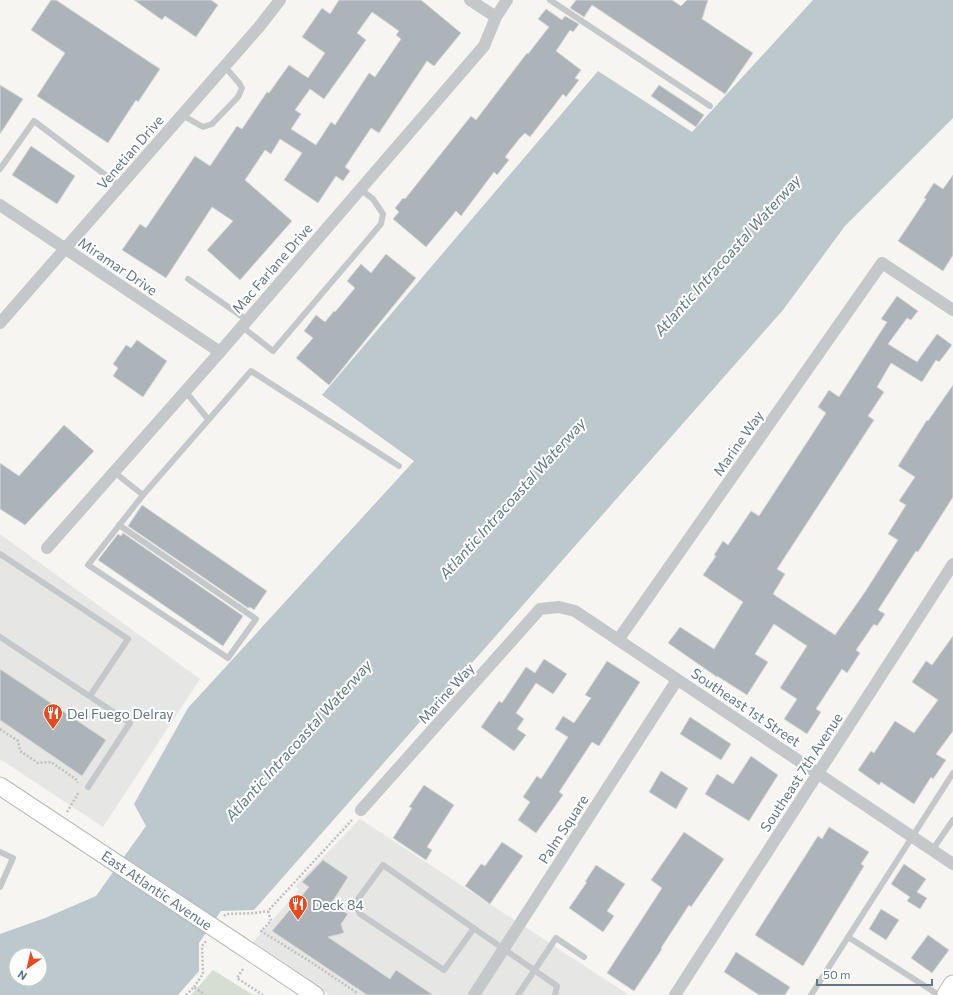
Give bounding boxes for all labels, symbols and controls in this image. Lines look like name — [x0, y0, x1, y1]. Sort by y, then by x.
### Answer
street label: Venetian Drive — [93, 112, 167, 192]
water label: Atlantic Intracoastal Waterway — [649, 170, 805, 340]
street label: Mac Farlane Drive — [228, 220, 316, 316]
street label: Miramar Drive — [75, 233, 161, 299]
street label: Marine Way — [709, 407, 767, 479]
water label: Atlantic Intracoastal Waterway — [434, 413, 590, 583]
water label: Atlantic Intracoastal Waterway — [220, 655, 376, 825]
street label: Marine Way — [414, 659, 478, 727]
street label: Southeast 1st Street — [688, 664, 804, 750]
restaurant icon: Del Fuego Delray — [42, 702, 64, 730]
place label: Del Fuego Delray — [67, 705, 174, 722]
street label: Southeast 7th Avenue — [756, 709, 846, 835]
street label: Palm Square — [534, 791, 592, 867]
street label: East Atlantic Avenue — [98, 847, 216, 933]
restaurant icon: Deck 84 — [287, 893, 309, 921]
place label: Deck 84 — [312, 896, 364, 913]
north arrow — [8, 947, 48, 987]
scale bar — [817, 961, 932, 987]
text: 50 m — [823, 967, 851, 981]
text: N — [15, 968, 29, 983]

